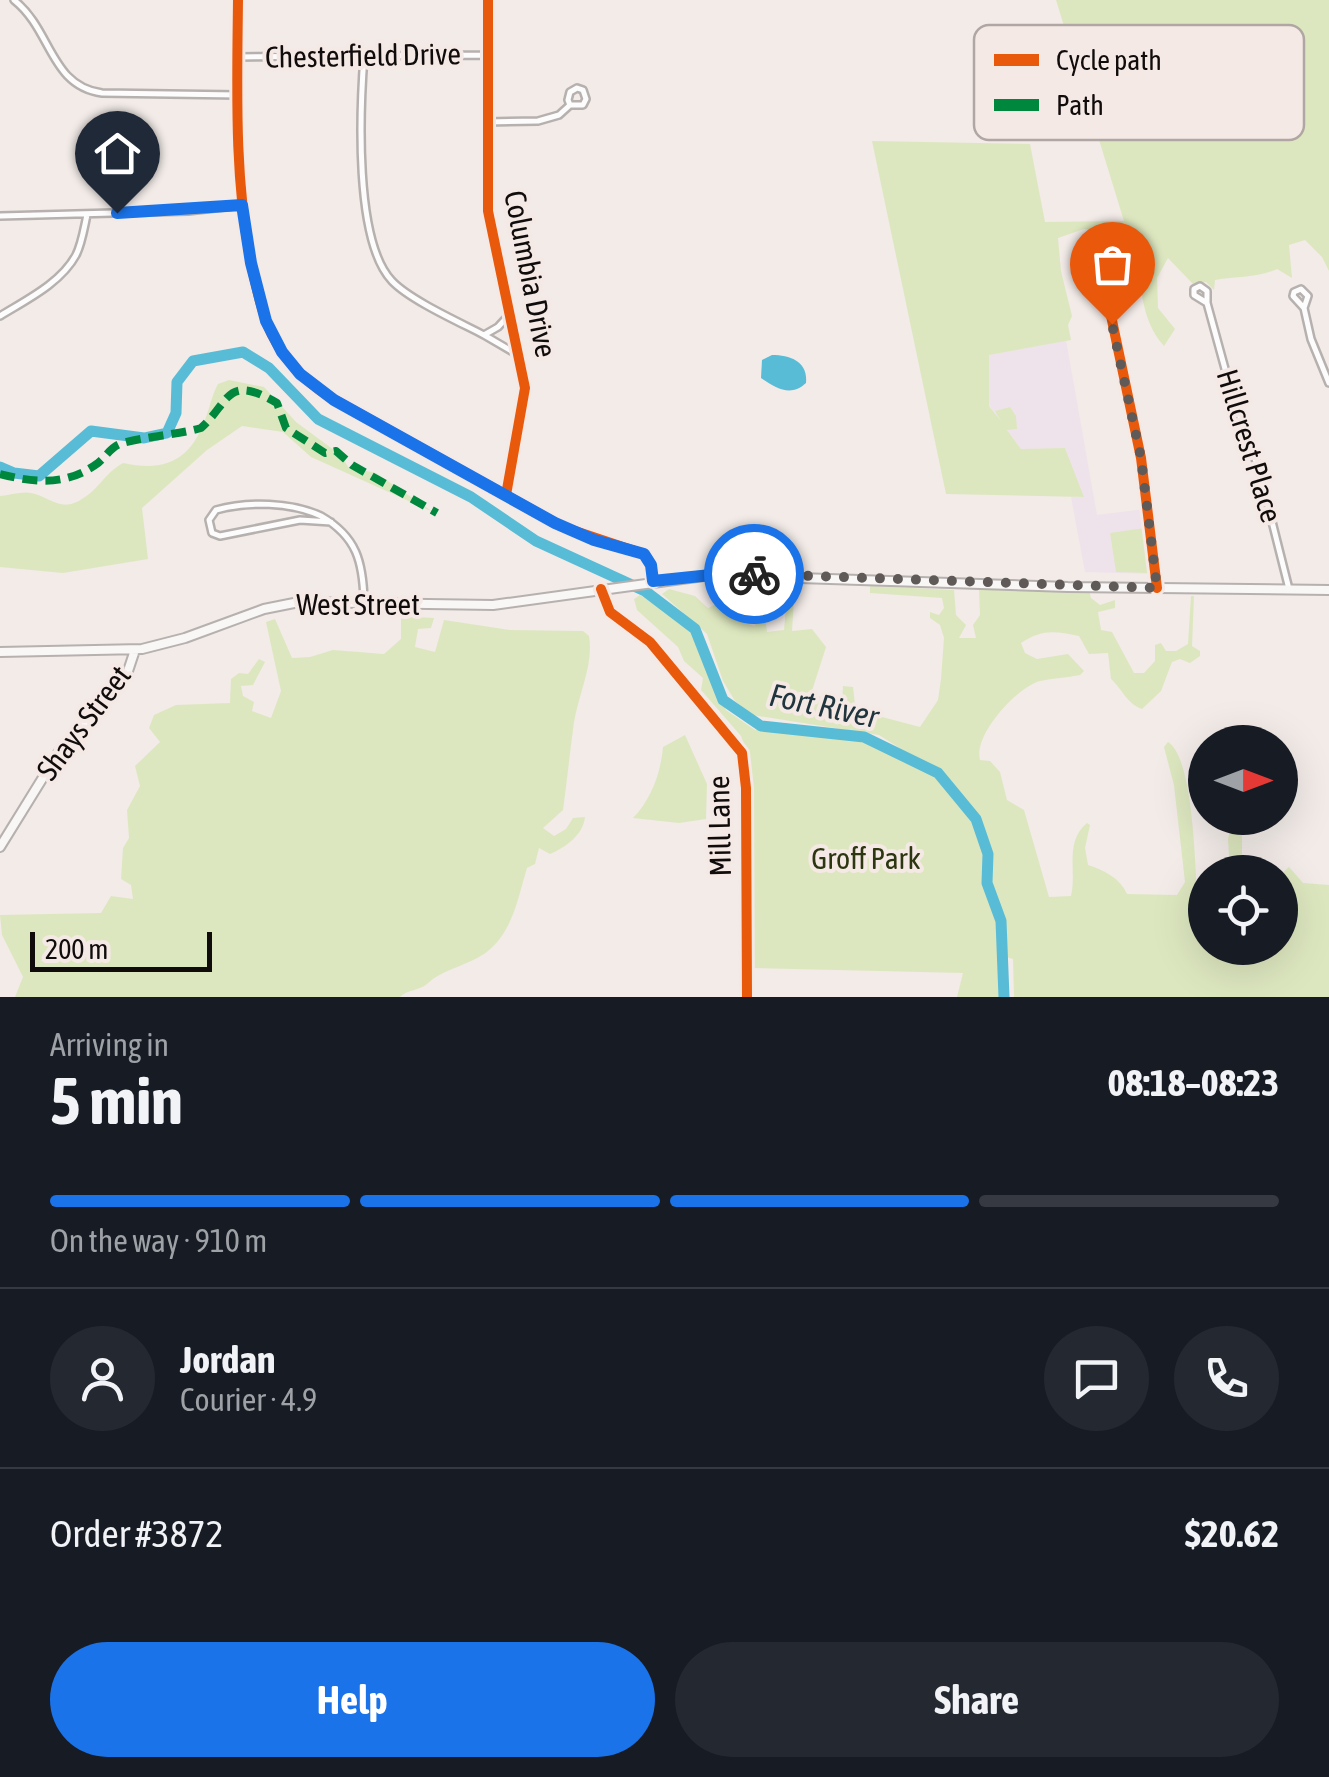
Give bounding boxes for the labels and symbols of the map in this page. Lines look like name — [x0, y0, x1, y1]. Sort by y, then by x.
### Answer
legend — [974, 25, 1304, 140]
street label: Chesterfield Drive — [265, 36, 461, 74]
text: Cycle path — [1056, 44, 1162, 76]
text: Path — [1056, 89, 1104, 121]
pin — [75, 111, 160, 214]
street label: Columbia Drive — [498, 188, 564, 360]
pin — [1070, 222, 1155, 325]
street label: Hillcrest Place — [1211, 365, 1289, 526]
courier — [704, 524, 804, 624]
street label: West Street — [296, 587, 420, 621]
street label: Shays Street — [29, 659, 137, 786]
water label: Fort River — [766, 676, 883, 735]
north arrow — [1188, 725, 1298, 835]
street label: Mill Lane — [701, 775, 737, 877]
park label: Groff Park — [811, 841, 921, 875]
scale bar — [30, 927, 212, 971]

